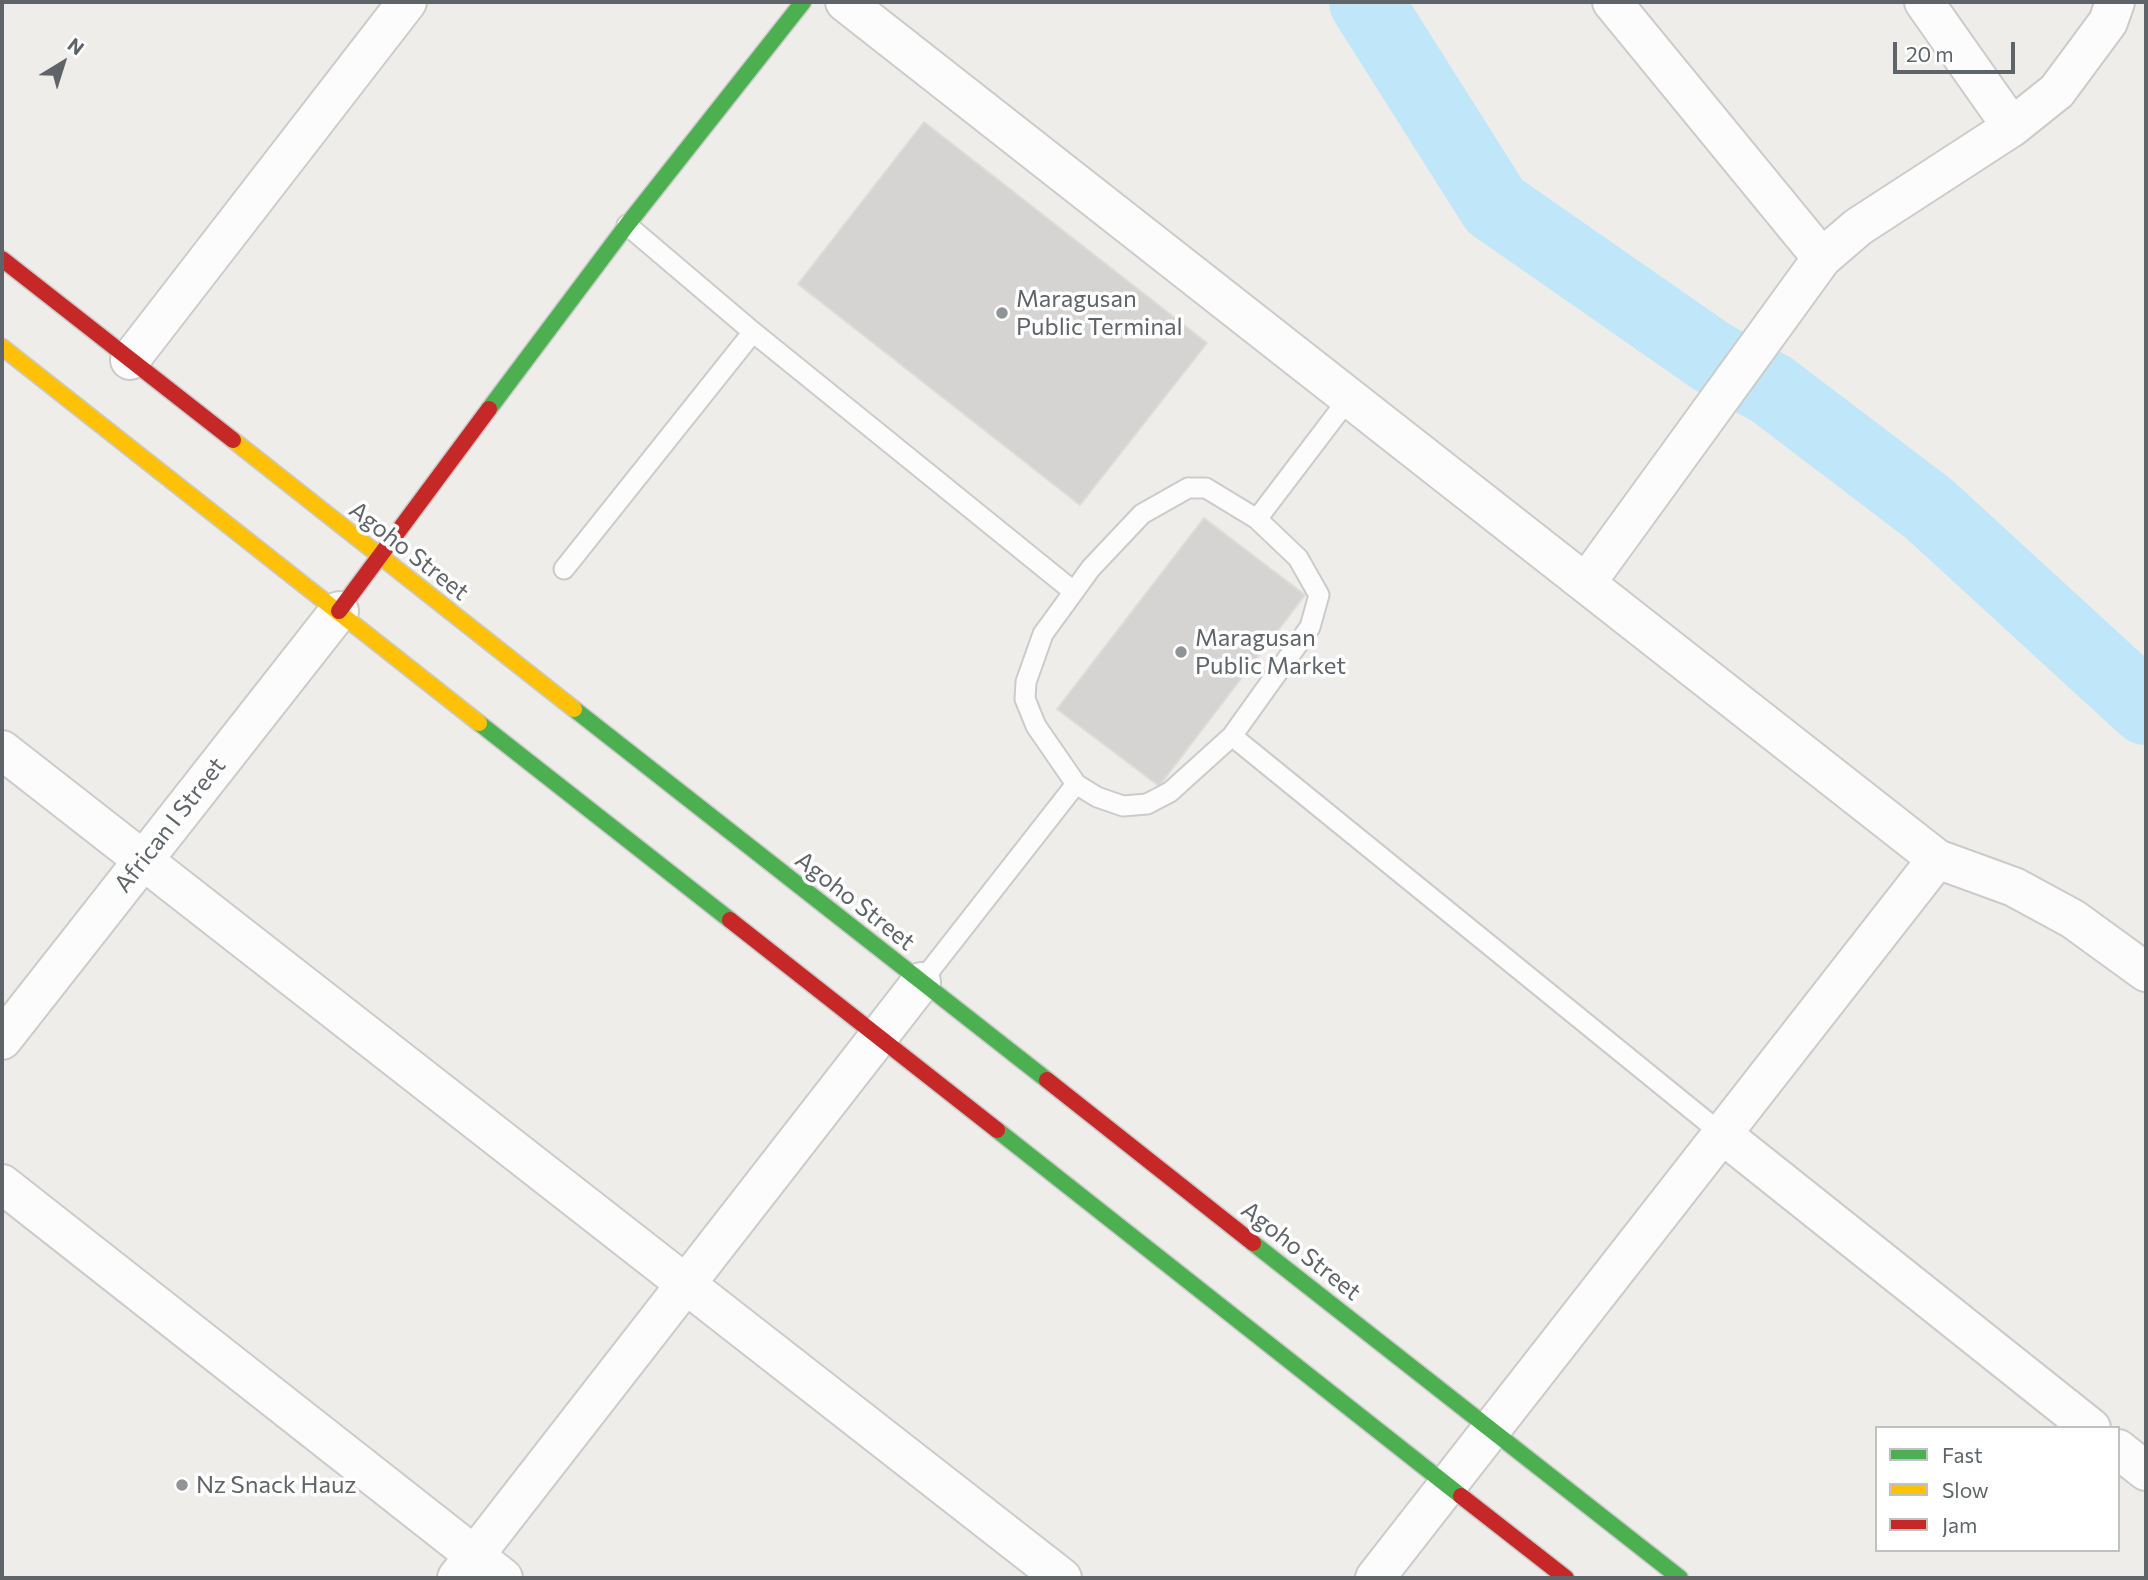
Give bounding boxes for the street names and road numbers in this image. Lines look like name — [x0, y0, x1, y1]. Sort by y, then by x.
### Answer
street label: Agoho Street — [344, 495, 474, 607]
street label: African I Street — [108, 752, 232, 898]
street label: Agoho Street — [790, 845, 920, 957]
street label: Agoho Street — [1236, 1195, 1366, 1307]

